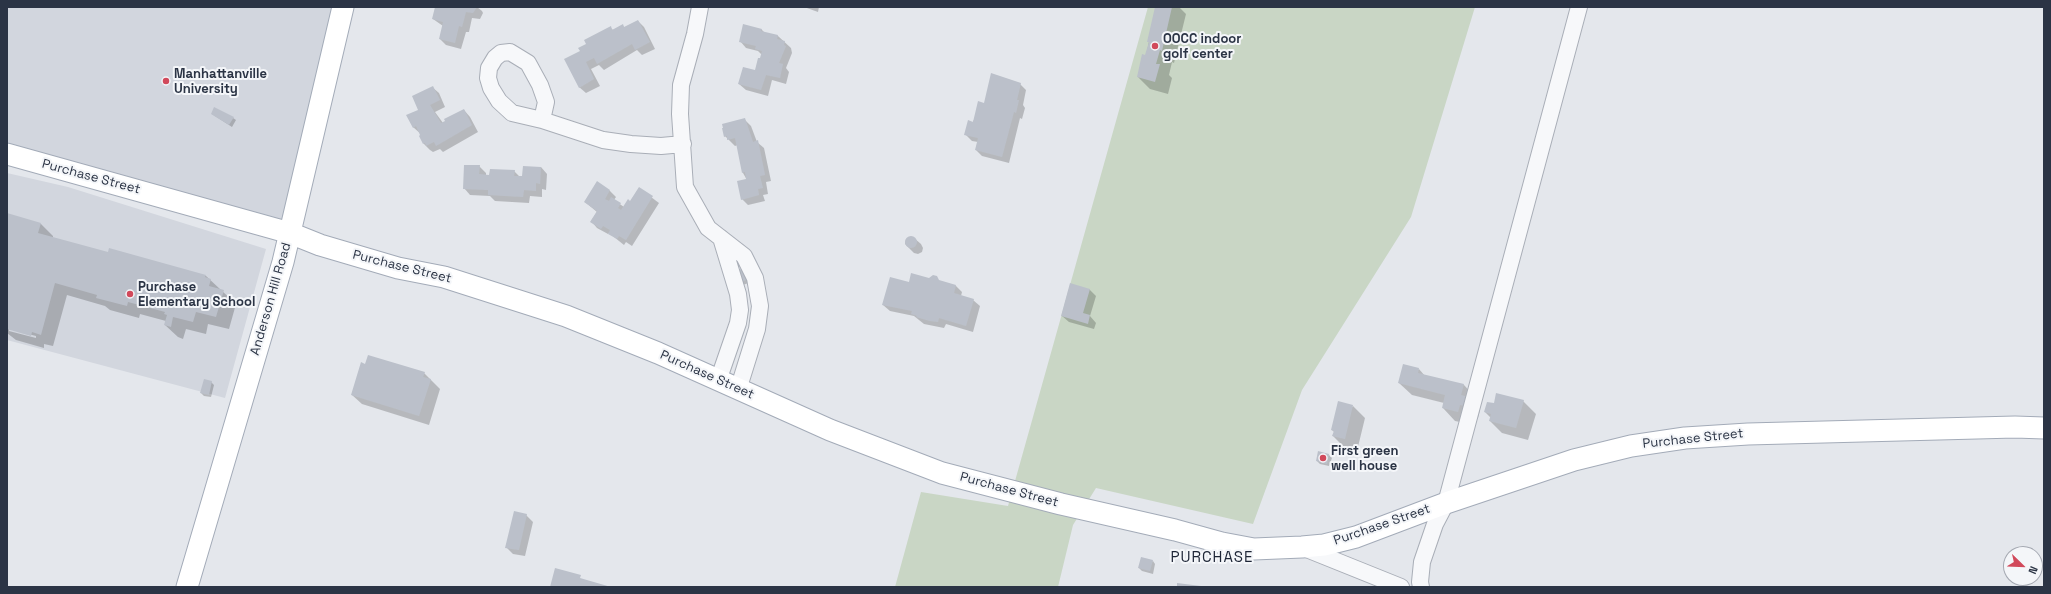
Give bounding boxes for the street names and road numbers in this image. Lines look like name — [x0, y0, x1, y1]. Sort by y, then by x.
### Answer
street label: Purchase Street — [40, 156, 142, 198]
street label: Anderson Hill Road — [247, 241, 295, 357]
street label: Purchase Street — [351, 247, 453, 287]
street label: Purchase Street — [658, 347, 756, 403]
street label: Purchase Street — [1642, 426, 1744, 452]
street label: Purchase Street — [958, 469, 1060, 511]
street label: Purchase Street — [1332, 501, 1432, 549]

